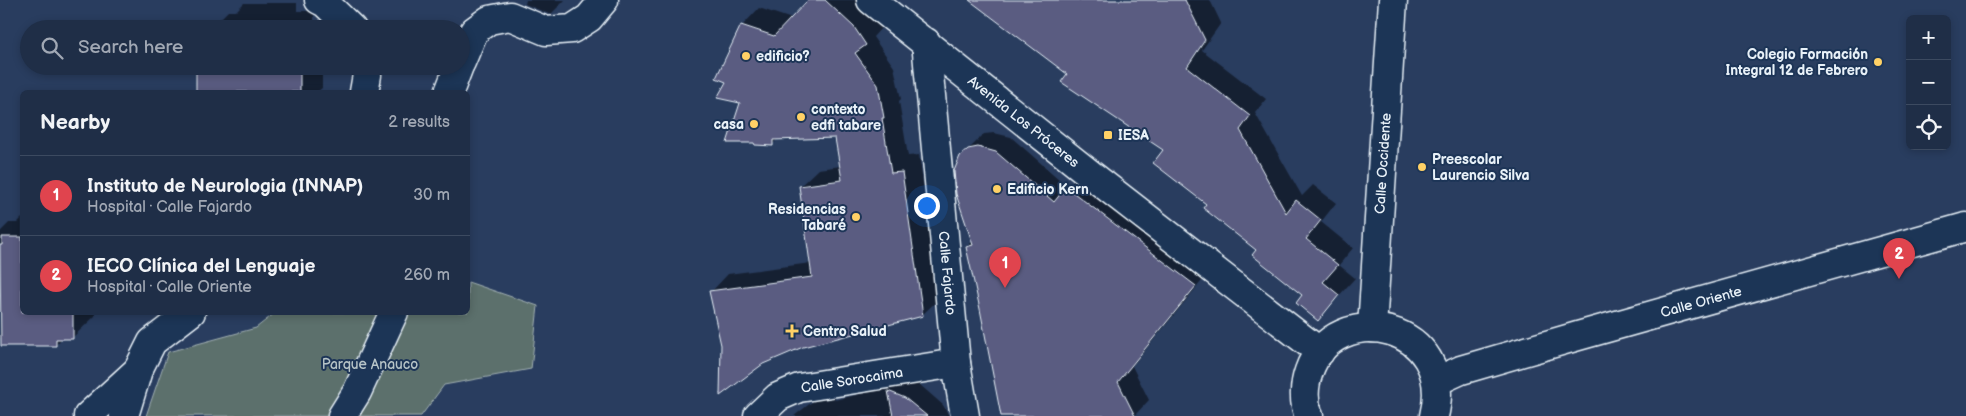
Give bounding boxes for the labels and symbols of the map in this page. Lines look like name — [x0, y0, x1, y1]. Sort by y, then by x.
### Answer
place label: Colegio Formación Integral 12 de Febrero — [1725, 46, 1868, 79]
place label: edificio? — [756, 48, 810, 65]
marker: edificio? — [740, 50, 752, 62]
marker: Colegio Formación Integral 12 de Febrero — [1872, 56, 1884, 68]
street label: Avenida Los Próceres — [964, 72, 1083, 171]
place label: contexto edfi tabare — [811, 101, 881, 134]
marker: contexto edfi tabare — [795, 111, 807, 123]
street label: Calle Occidente — [1371, 112, 1394, 214]
place label: casa — [713, 116, 744, 133]
marker: casa — [748, 118, 760, 130]
place label: IESA — [1118, 127, 1149, 144]
marker: IESA — [1102, 129, 1114, 141]
place label: Preescolar Laurencio Silva — [1432, 151, 1530, 184]
marker: Preescolar Laurencio Silva — [1416, 161, 1428, 173]
place label: Edificio Kern — [1007, 181, 1089, 198]
marker: Edificio Kern — [991, 183, 1003, 195]
your location — [914, 193, 940, 219]
place label: Residencias Tabaré — [768, 201, 847, 234]
marker: Residencias Tabaré — [850, 211, 862, 223]
street label: Calle Fajardo — [935, 230, 960, 316]
pin: 2 — [1883, 238, 1915, 279]
pin: 1 — [989, 247, 1021, 288]
street label: Calle Oriente — [1658, 282, 1744, 321]
place label: Centro Salud — [803, 323, 887, 340]
marker: Centro Salud — [785, 324, 799, 338]
park label: Parque Anauco — [322, 356, 418, 373]
street label: Calle Sorocaima — [800, 363, 904, 396]

